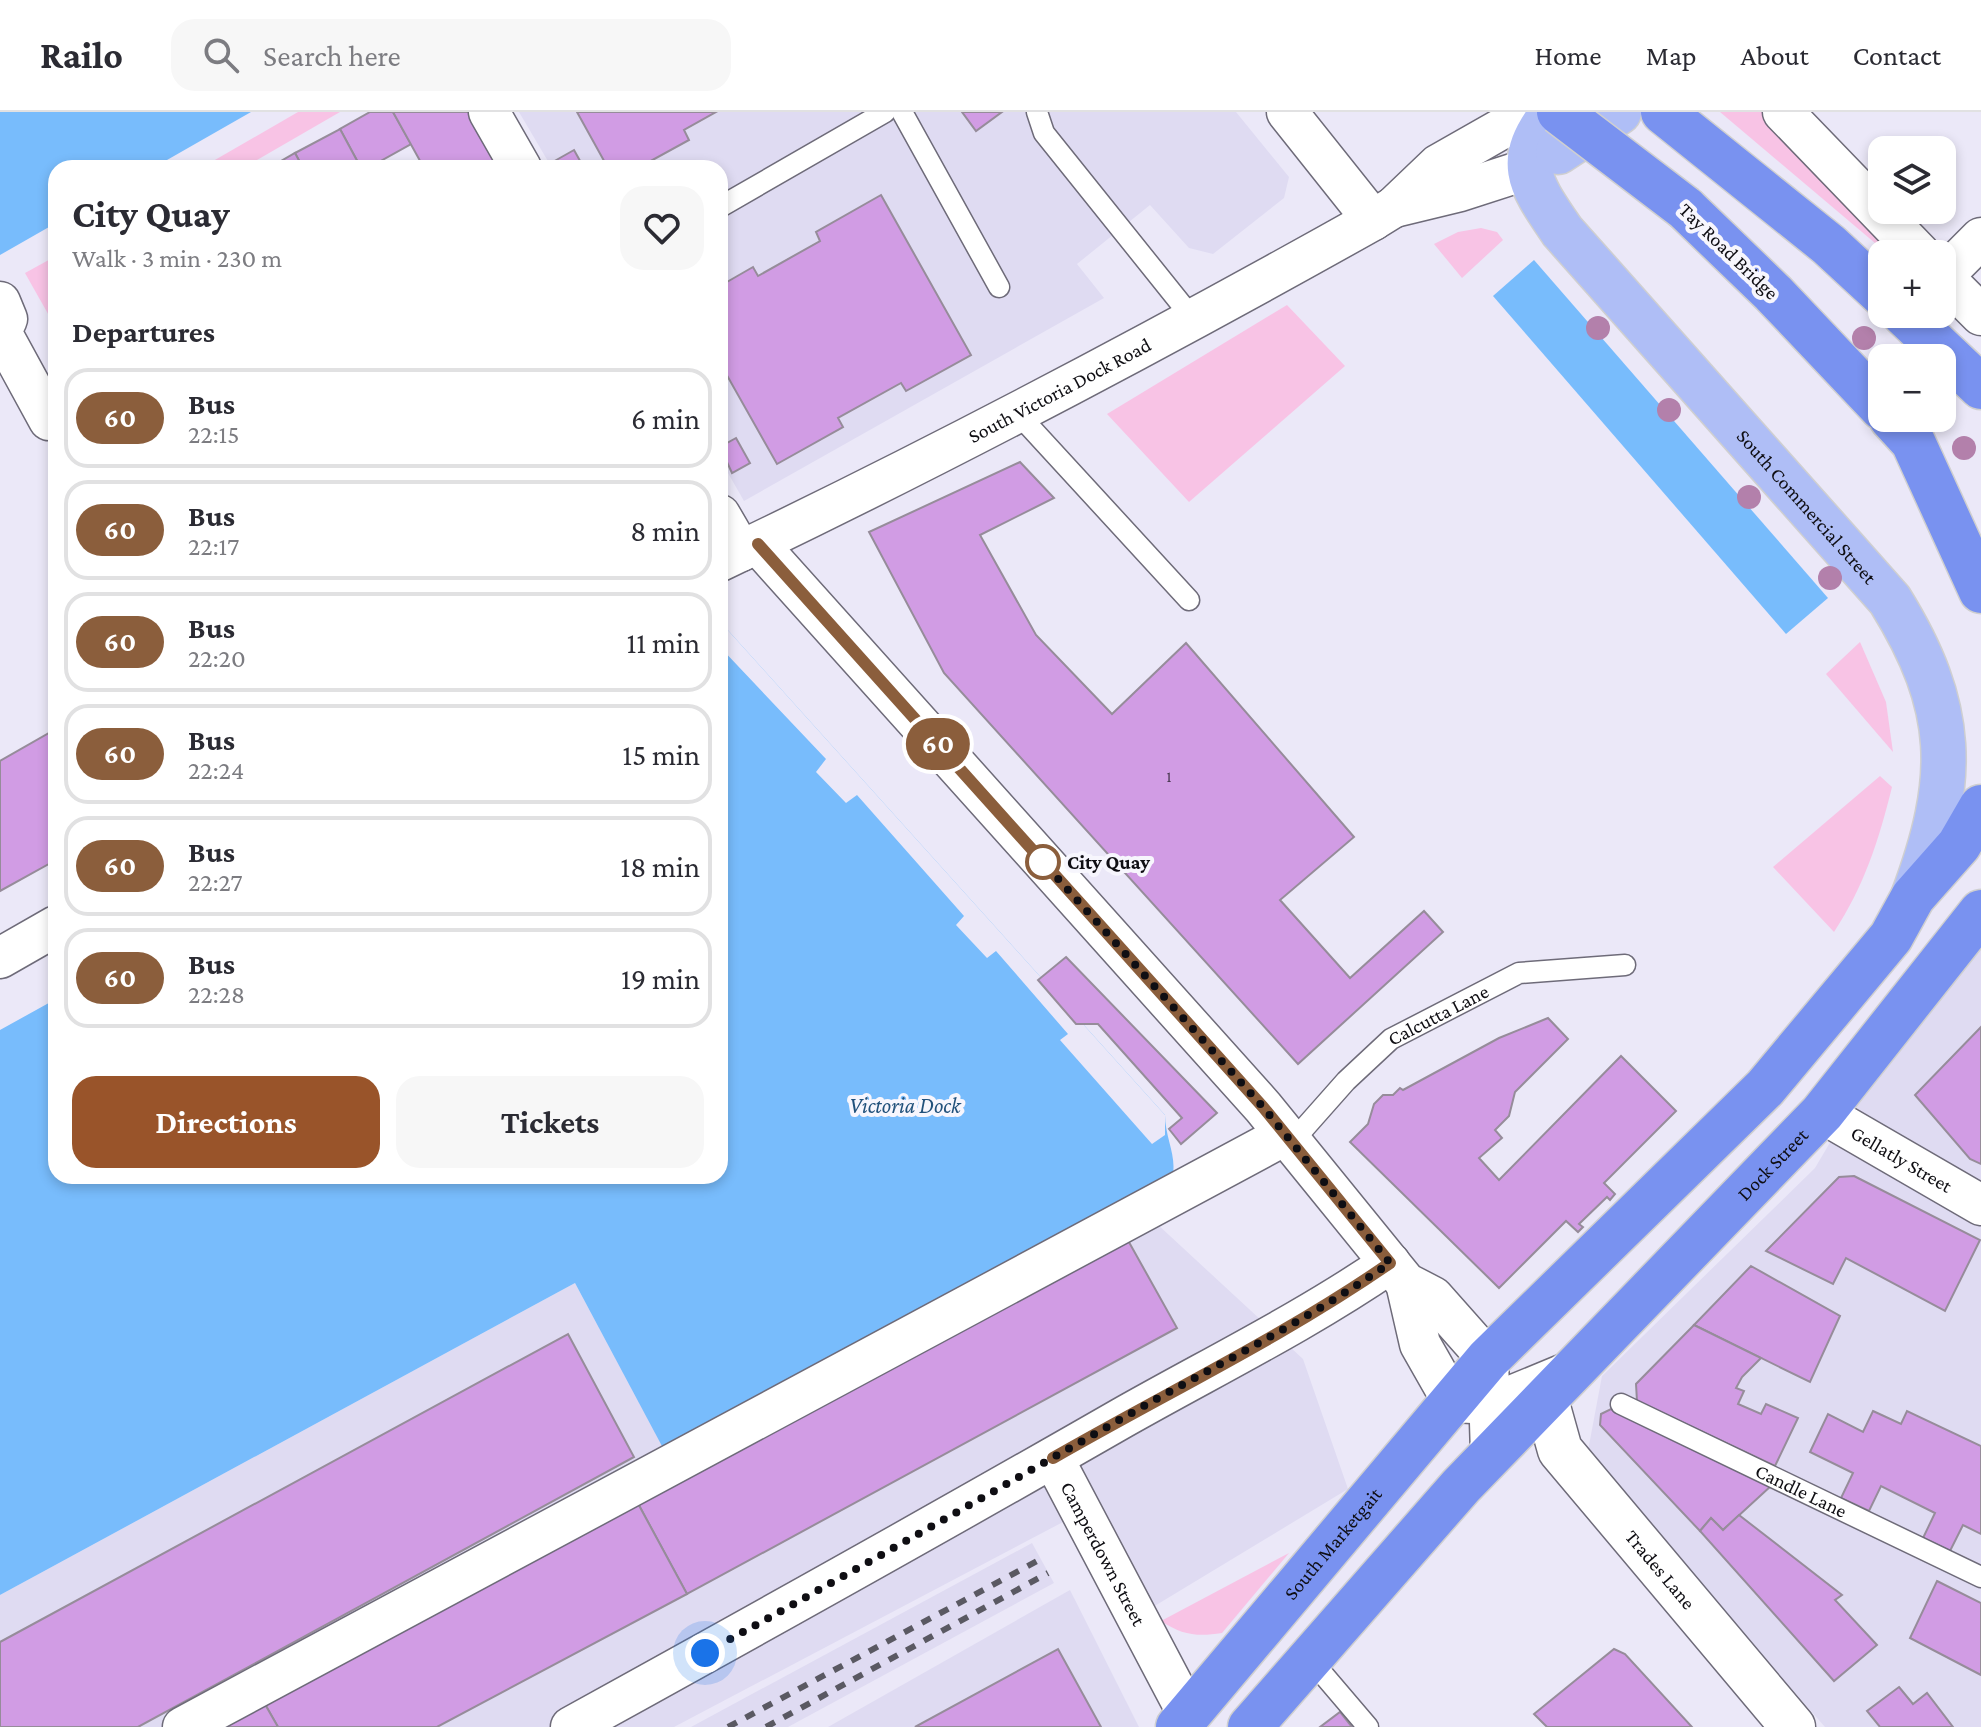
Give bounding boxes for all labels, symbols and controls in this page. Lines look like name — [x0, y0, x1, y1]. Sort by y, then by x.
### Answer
search box — [171, 19, 731, 91]
icon: search — [199, 33, 243, 77]
text: Railo — [40, 34, 123, 76]
text: Search here — [263, 39, 401, 72]
text: Home — [1535, 40, 1602, 71]
text: Map — [1646, 40, 1697, 71]
text: About — [1741, 40, 1809, 71]
text: Contact — [1853, 40, 1941, 71]
map controls — [1868, 136, 1956, 432]
button: layers — [1868, 136, 1956, 224]
button: heart — [620, 186, 704, 270]
text: City Quay — [72, 193, 230, 235]
street label: Tay Road Bridge — [1674, 198, 1783, 305]
button: + — [1868, 240, 1956, 328]
text: Walk · 3 min · 230 m — [72, 244, 282, 273]
text: Departures — [72, 315, 215, 348]
street label: South Victoria Dock Road — [965, 333, 1155, 447]
button: − — [1868, 344, 1956, 432]
text: Bus — [188, 387, 235, 420]
text: 60 — [104, 402, 136, 433]
text: 6 min — [631, 402, 700, 435]
text: 22:15 — [188, 420, 240, 449]
street label: South Commercial Street — [1732, 425, 1881, 588]
text: Bus — [188, 499, 235, 532]
text: 60 — [104, 514, 136, 545]
text: 8 min — [630, 514, 700, 547]
text: 22:17 — [188, 532, 239, 561]
text: Bus — [188, 611, 235, 644]
text: 60 — [104, 626, 136, 657]
text: 11 min — [626, 626, 700, 659]
text: 22:20 — [188, 644, 246, 673]
line badge: 60 — [902, 718, 974, 770]
text: Bus — [188, 723, 235, 756]
text: 60 — [922, 728, 954, 759]
text: 60 — [104, 738, 136, 769]
text: 15 min — [622, 738, 700, 771]
text: 22:24 — [188, 756, 244, 785]
house number: 1 — [1166, 768, 1172, 785]
text: Bus — [188, 835, 235, 868]
marker: City Quay — [1026, 845, 1060, 879]
text: 60 — [104, 850, 136, 881]
text: 18 min — [620, 850, 700, 883]
place label: City Quay — [1067, 851, 1150, 873]
text: 22:27 — [188, 868, 243, 897]
text: Bus — [188, 947, 235, 980]
text: 60 — [104, 962, 136, 993]
text: 19 min — [621, 962, 700, 995]
text: 22:28 — [188, 980, 245, 1009]
street label: Calcutta Lane — [1384, 980, 1492, 1050]
button: Directions — [72, 1076, 380, 1168]
button: Tickets — [396, 1076, 704, 1168]
water label: Victoria Dock — [849, 1093, 962, 1118]
street label: Gellatly Street — [1847, 1121, 1956, 1197]
street label: Dock Street — [1733, 1123, 1812, 1205]
street label: Candle Lane — [1752, 1459, 1851, 1522]
street label: Camperdown Street — [1056, 1478, 1151, 1630]
street label: South Marketgait — [1279, 1483, 1386, 1604]
street label: Trades Lane — [1621, 1525, 1700, 1614]
your location — [685, 1633, 725, 1673]

